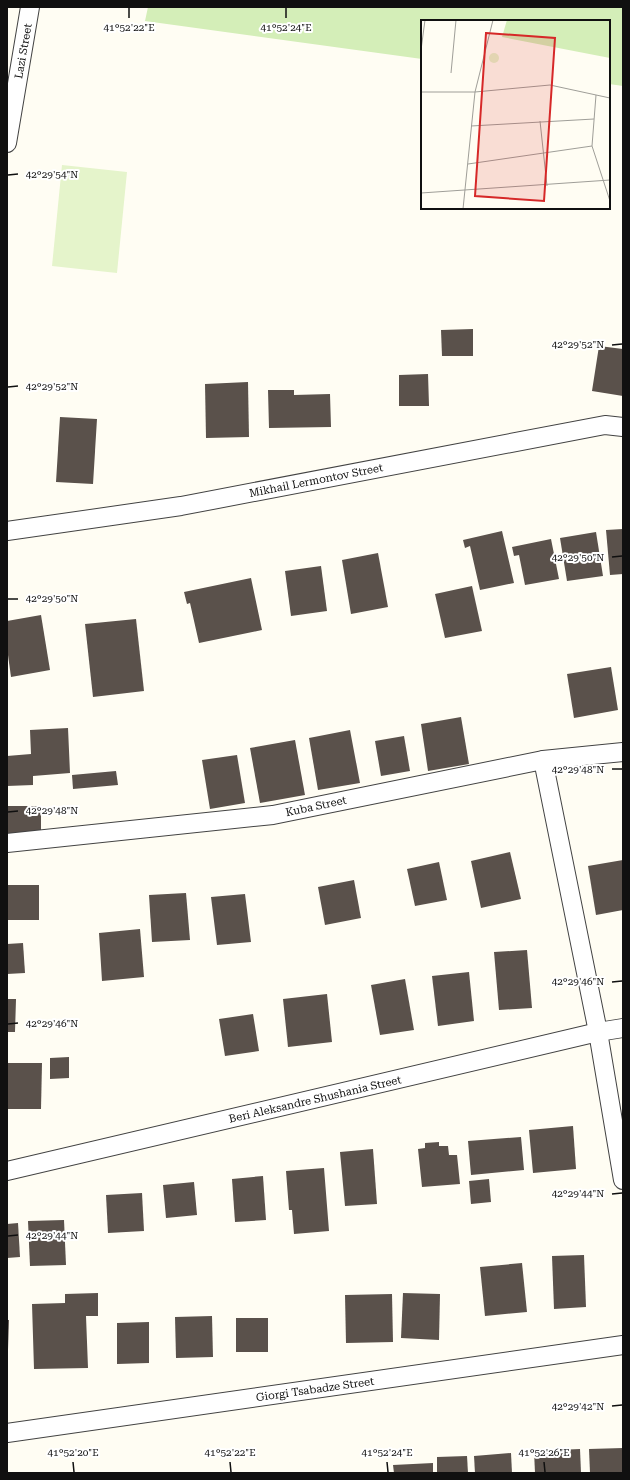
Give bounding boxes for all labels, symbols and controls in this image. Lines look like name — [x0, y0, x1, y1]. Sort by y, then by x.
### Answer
inset map — [421, 20, 610, 209]
street label: Lazi Street — [12, 22, 35, 80]
text: 41°52'22"E — [103, 22, 155, 33]
text: 41°52'24"E — [260, 22, 312, 33]
text: 42°29'54"N — [26, 169, 78, 180]
text: 42°29'52"N — [552, 339, 604, 350]
text: 42°29'52"N — [26, 381, 78, 392]
street label: Mikhail Lermontov Street — [248, 461, 384, 500]
text: 42°29'50"N — [552, 552, 604, 563]
text: 42°29'50"N — [26, 593, 78, 604]
text: 42°29'48"N — [552, 764, 604, 775]
street label: Kuba Street — [285, 794, 348, 819]
text: 42°29'48"N — [26, 805, 78, 816]
text: 42°29'46"N — [552, 976, 604, 987]
text: 42°29'46"N — [26, 1018, 78, 1029]
street label: Beri Aleksandre Shushania Street — [228, 1073, 403, 1126]
text: 42°29'44"N — [552, 1188, 604, 1199]
text: 42°29'44"N — [26, 1230, 78, 1241]
street label: Giorgi Tsabadze Street — [255, 1375, 375, 1404]
text: 42°29'42"N — [552, 1401, 604, 1412]
text: 41°52'20"E — [47, 1447, 99, 1458]
text: 41°52'22"E — [204, 1447, 256, 1458]
text: 41°52'24"E — [361, 1447, 413, 1458]
text: 41°52'26"E — [518, 1447, 570, 1458]

